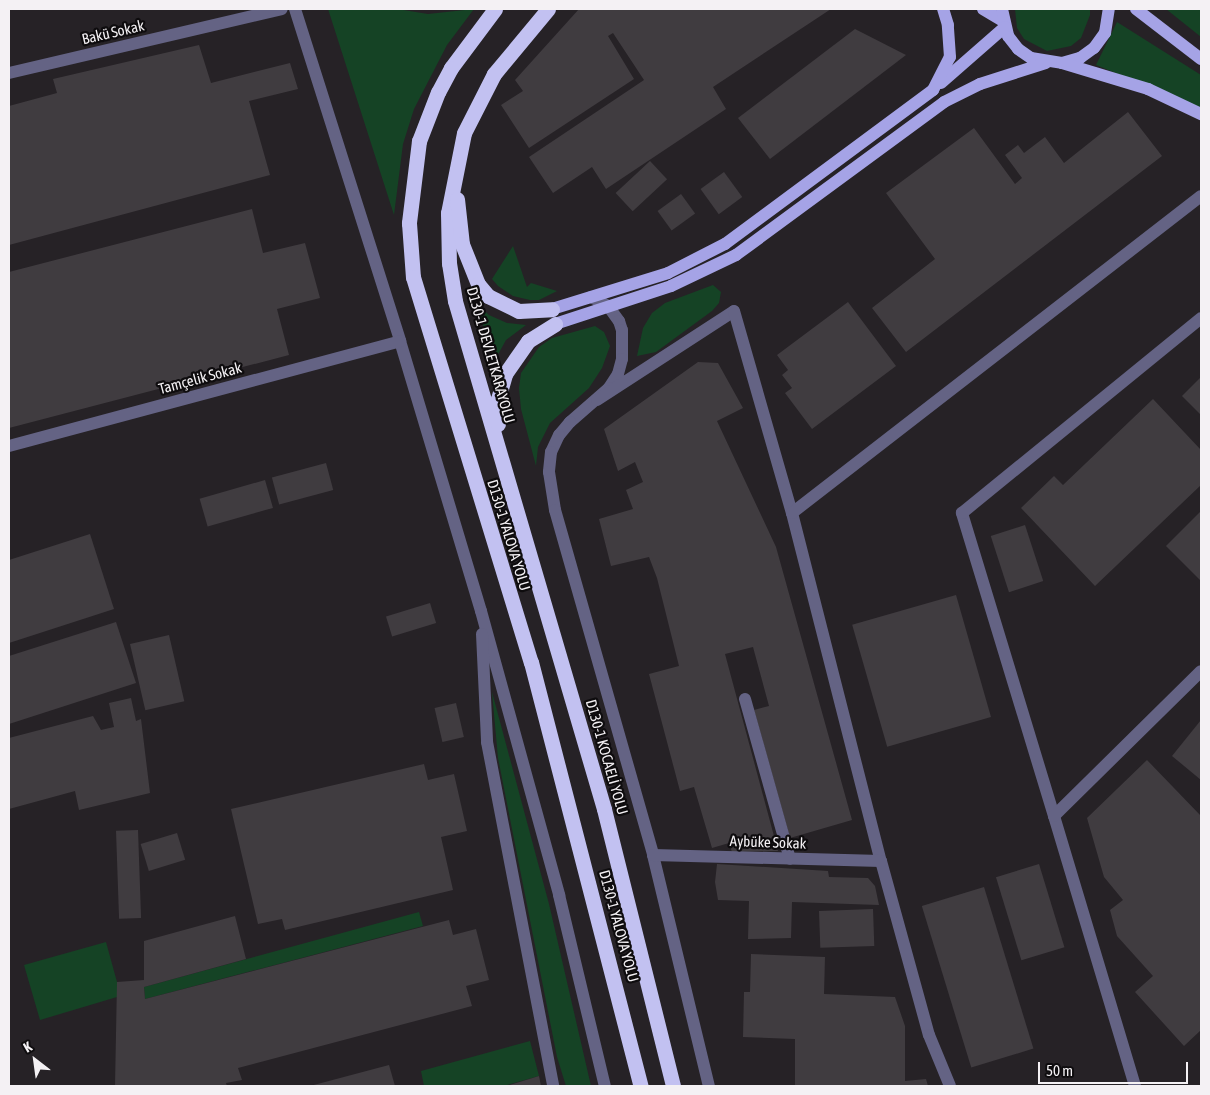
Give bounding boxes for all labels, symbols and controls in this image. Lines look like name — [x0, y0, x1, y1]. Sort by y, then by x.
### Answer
street label: Bakü Sokak — [80, 16, 146, 48]
street label: D130-1 DEVLETKARAYOLU — [463, 285, 519, 425]
street label: Tamçelik Sokak — [156, 358, 244, 398]
street label: D130-1 YALOVA YOLU — [484, 477, 534, 593]
street label: D130-1 KOCAELİ YOLU — [582, 697, 632, 817]
street label: Aybüke Sokak — [729, 832, 807, 852]
street label: D130-1 YALOVA YOLU — [595, 868, 643, 984]
north arrow — [10, 1035, 60, 1085]
text: K — [21, 1038, 34, 1056]
scale bar — [1040, 1052, 1190, 1084]
text: 50 m — [1046, 1062, 1073, 1079]

